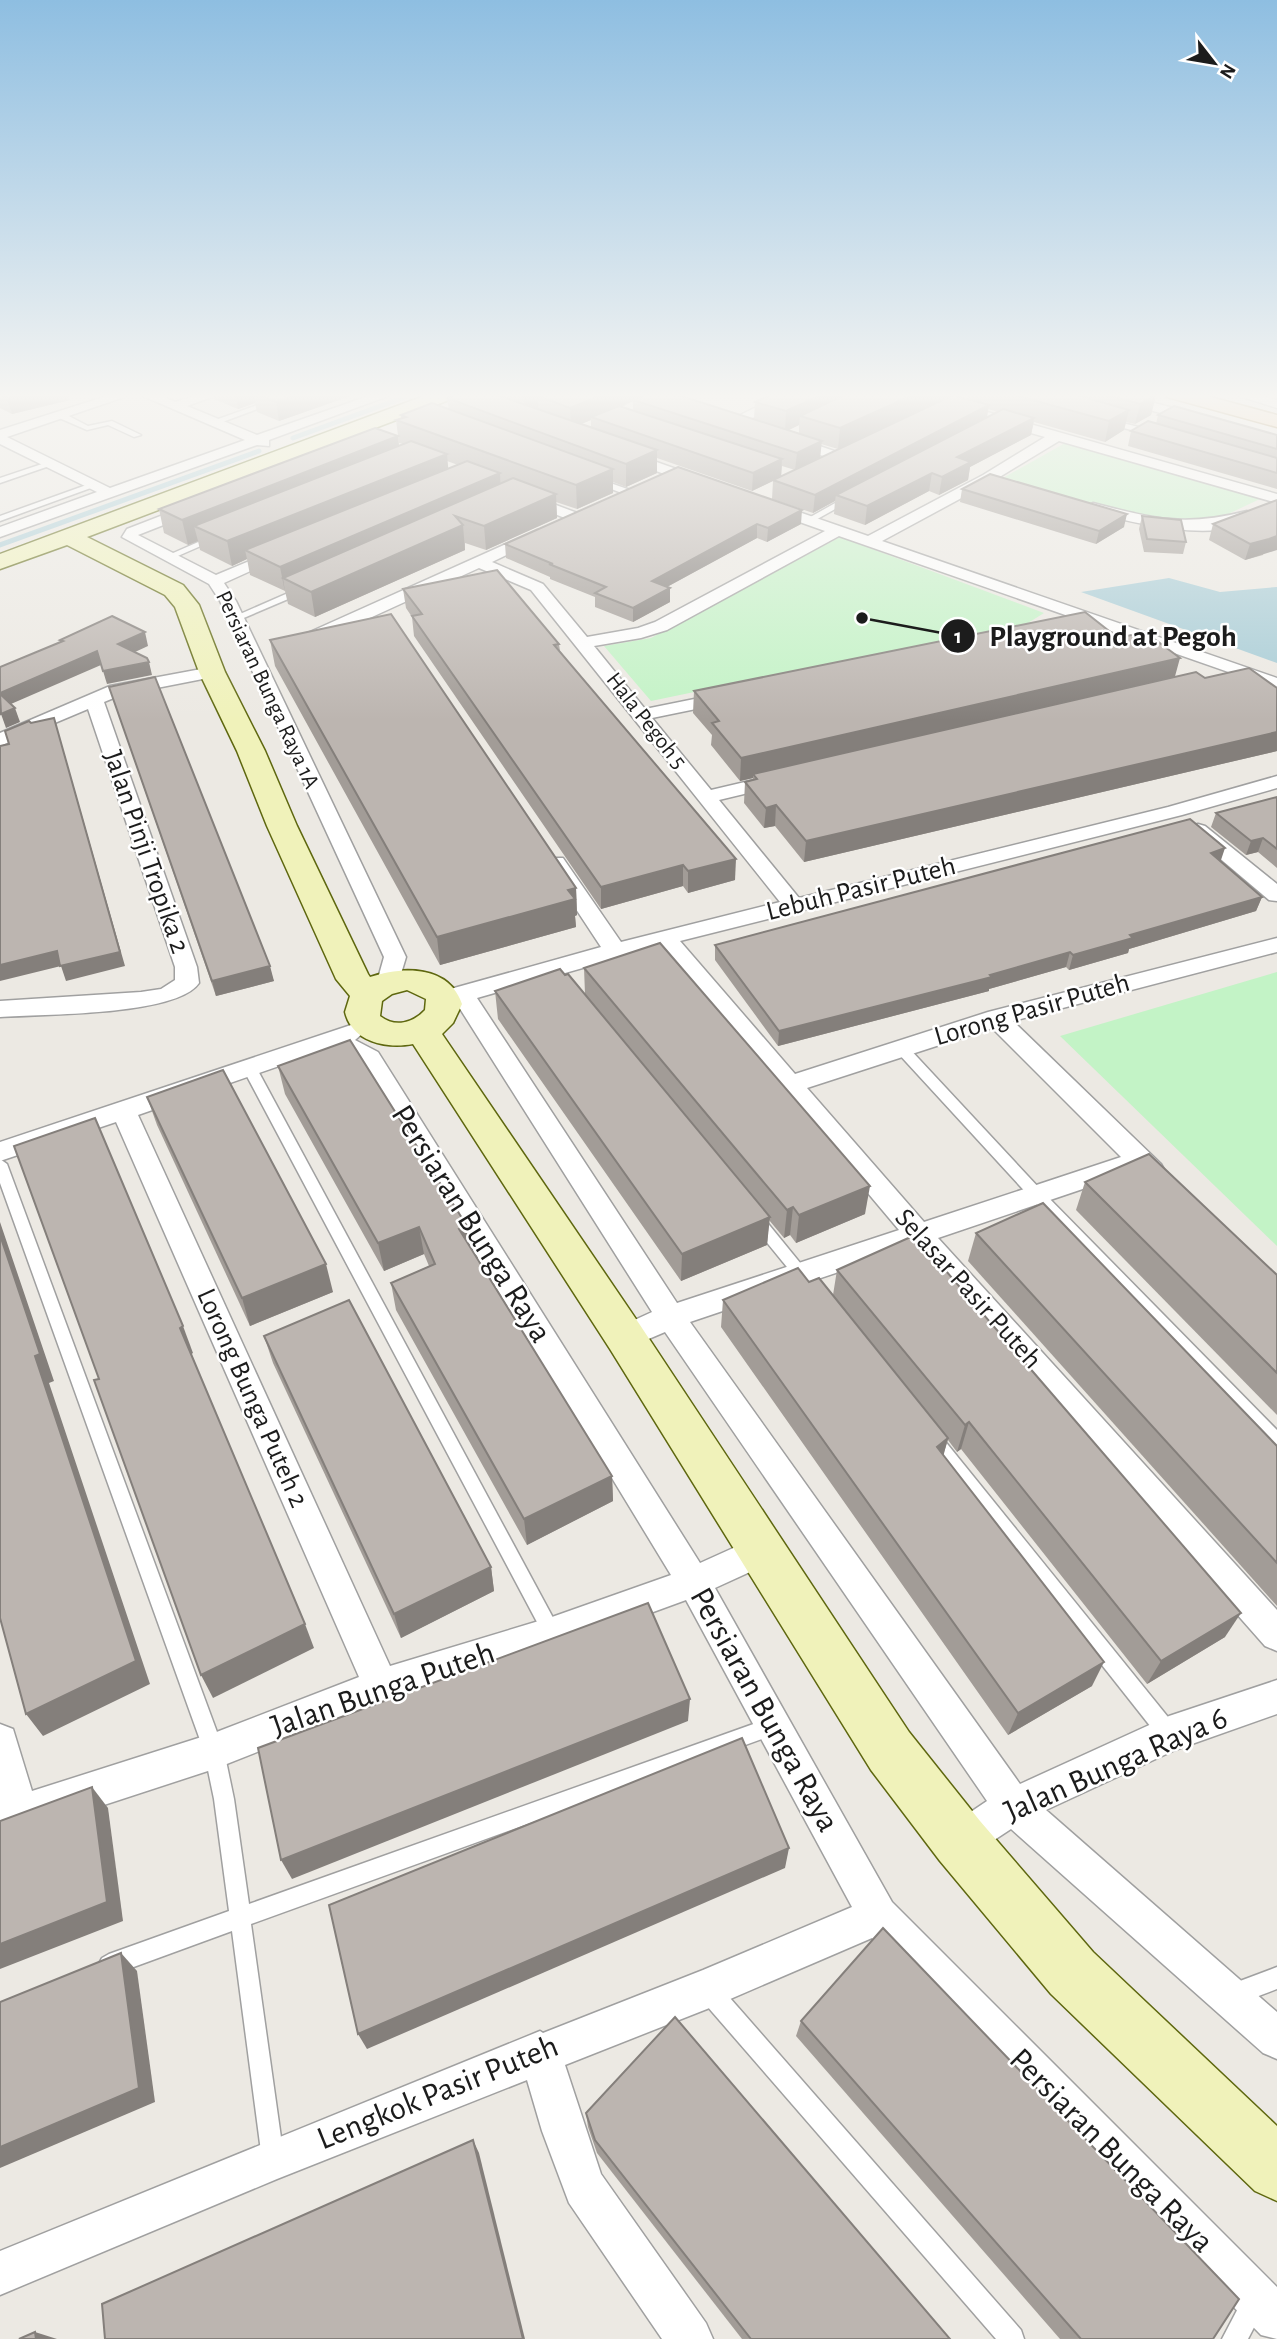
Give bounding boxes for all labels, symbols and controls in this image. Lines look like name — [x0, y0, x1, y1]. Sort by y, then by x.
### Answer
north arrow — [1179, 28, 1249, 98]
text: N — [1216, 60, 1239, 82]
street label: Persiaran Bunga Raya 1A — [211, 587, 323, 793]
callout: Playground at Pegoh — [940, 610, 1251, 661]
text: Playground at Pegoh — [989, 622, 1237, 652]
text: 1 — [954, 626, 962, 647]
street label: Hala Pegoh 5 — [601, 669, 691, 773]
street label: Jalan Pinji Tropika 2 — [98, 747, 194, 957]
street label: Lebuh Pasir Puteh — [763, 852, 959, 926]
street label: Lorong Pasir Puteh — [931, 969, 1133, 1051]
street label: Persiaran Bunga Raya — [385, 1099, 557, 1349]
street label: Selasar Pasir Puteh — [889, 1204, 1047, 1374]
street label: Lorong Bunga Puteh 2 — [191, 1284, 313, 1512]
street label: Persiaran Bunga Raya — [683, 1582, 845, 1838]
street label: Jalan Bunga Puteh — [267, 1636, 499, 1744]
street label: Jalan Bunga Raya 6 — [1000, 1701, 1232, 1829]
street label: Lengkok Pasir Puteh — [313, 2030, 563, 2156]
street label: Persiaran Bunga Raya — [1003, 2043, 1219, 2259]

